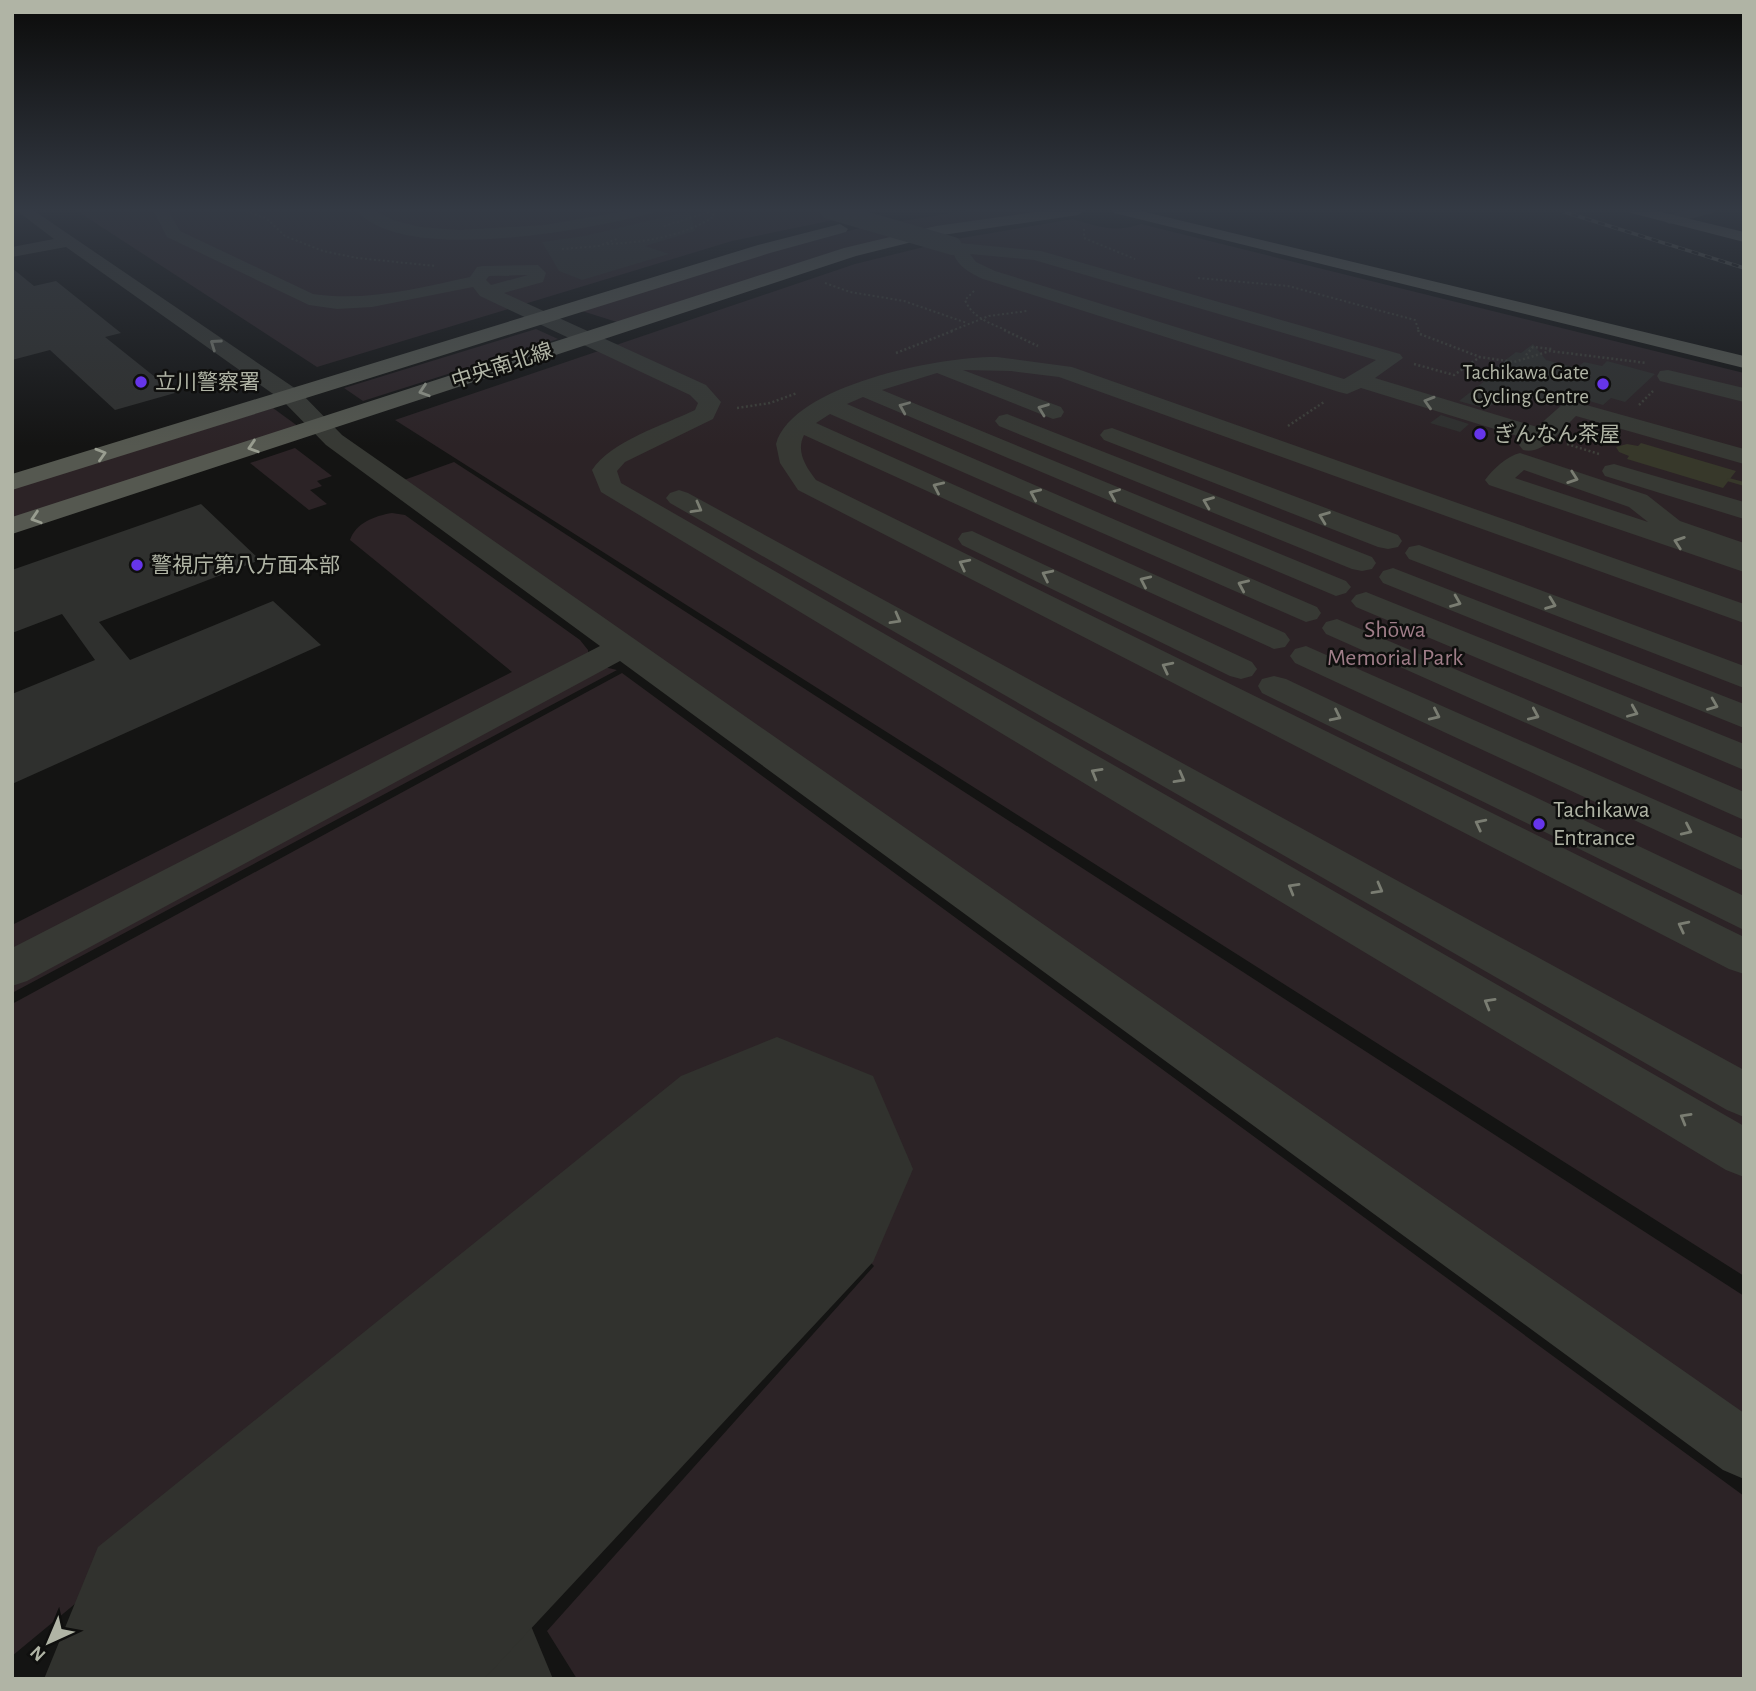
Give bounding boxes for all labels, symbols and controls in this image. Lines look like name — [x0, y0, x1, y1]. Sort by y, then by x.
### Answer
street label: 中央南北線 — [449, 339, 555, 392]
one-way arrow — [210, 340, 223, 352]
place label: Tachikawa Gate Cycling Centre — [1463, 362, 1589, 407]
place label: 立川警察署 — [155, 371, 260, 393]
marker: 立川警察署 — [133, 374, 149, 390]
marker: Tachikawa Gate Cycling Centre — [1595, 376, 1611, 392]
one-way arrow — [418, 383, 430, 397]
one-way arrow — [1424, 396, 1436, 411]
one-way arrow — [899, 401, 912, 415]
one-way arrow — [1038, 403, 1050, 417]
place label: ぎんなん茶屋 — [1494, 423, 1620, 445]
marker: ぎんなん茶屋 — [1472, 426, 1488, 442]
one-way arrow — [247, 439, 259, 454]
one-way arrow — [95, 448, 107, 463]
one-way arrow — [1566, 470, 1578, 484]
one-way arrow — [933, 481, 945, 495]
one-way arrow — [1030, 488, 1042, 502]
one-way arrow — [1109, 489, 1121, 503]
one-way arrow — [1203, 496, 1215, 510]
one-way arrow — [690, 500, 703, 513]
one-way arrow — [31, 510, 43, 524]
one-way arrow — [1319, 511, 1331, 525]
one-way arrow — [1674, 536, 1686, 550]
place label: 警視庁第八方面本部 — [151, 554, 340, 576]
marker: 警視庁第八方面本部 — [129, 557, 145, 573]
one-way arrow — [959, 559, 971, 573]
one-way arrow — [1042, 570, 1054, 584]
one-way arrow — [1139, 576, 1152, 590]
one-way arrow — [1238, 579, 1251, 593]
one-way arrow — [1449, 594, 1462, 608]
one-way arrow — [1544, 596, 1557, 610]
one-way arrow — [888, 611, 901, 624]
park label: Shōwa Memorial Park — [1327, 618, 1463, 670]
one-way arrow — [1162, 661, 1174, 675]
one-way arrow — [1707, 696, 1719, 710]
one-way arrow — [1626, 703, 1638, 717]
one-way arrow — [1329, 707, 1341, 721]
one-way arrow — [1428, 707, 1440, 721]
one-way arrow — [1527, 707, 1539, 721]
one-way arrow — [1091, 768, 1104, 781]
one-way arrow — [1172, 770, 1185, 783]
place label: Tachikawa Entrance — [1553, 798, 1650, 850]
marker: Tachikawa Entrance — [1531, 816, 1547, 832]
one-way arrow — [1475, 819, 1487, 833]
one-way arrow — [1680, 822, 1692, 836]
one-way arrow — [1371, 881, 1383, 894]
one-way arrow — [1287, 883, 1300, 896]
one-way arrow — [1678, 921, 1690, 935]
one-way arrow — [1483, 998, 1496, 1011]
one-way arrow — [1679, 1114, 1692, 1127]
north arrow — [14, 1607, 84, 1677]
text: N — [27, 1642, 50, 1665]

